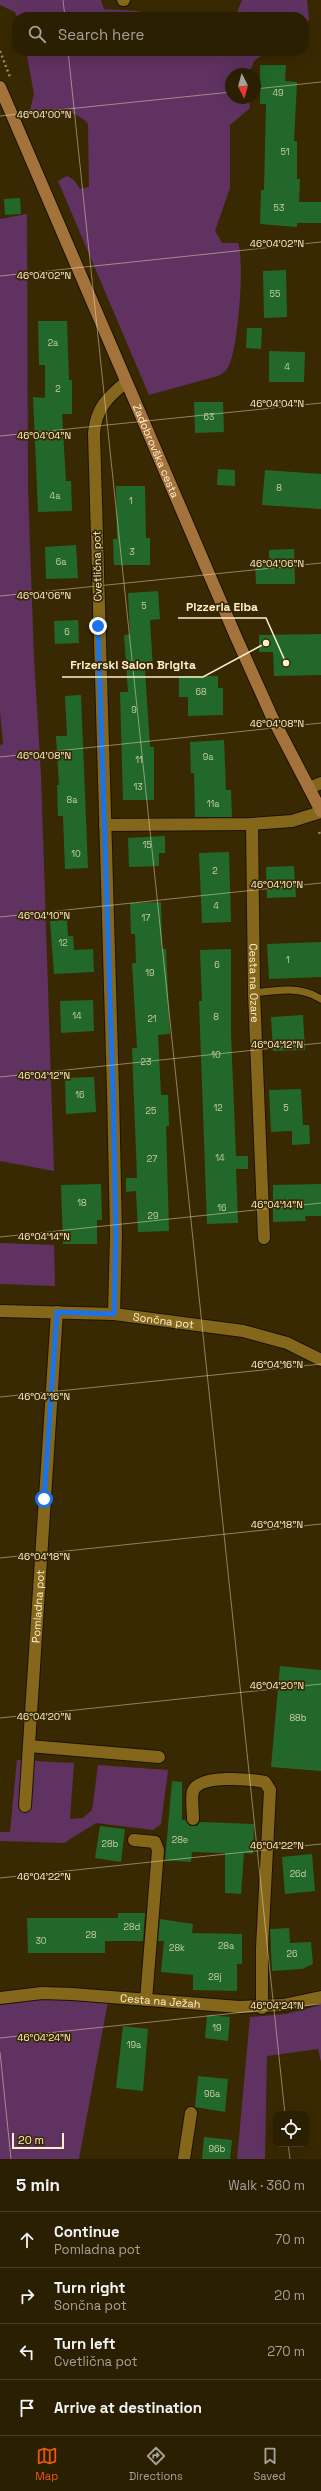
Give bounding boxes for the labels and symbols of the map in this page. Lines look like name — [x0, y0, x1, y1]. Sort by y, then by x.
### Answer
north arrow — [225, 68, 261, 104]
house number: 49 — [272, 87, 284, 99]
text: 46°04'00"N — [17, 108, 71, 121]
house number: 51 — [280, 146, 290, 158]
house number: 53 — [274, 202, 284, 214]
text: 46°04'02"N — [250, 237, 304, 250]
text: 46°04'02"N — [17, 269, 71, 282]
house number: 55 — [270, 288, 280, 300]
house number: 2a — [48, 337, 58, 349]
house number: 4 — [284, 361, 290, 373]
house number: 2 — [55, 383, 61, 395]
text: 46°04'04"N — [250, 397, 304, 410]
street label: Zadobrovška cesta — [130, 402, 183, 501]
house number: 63 — [204, 411, 214, 423]
text: 46°04'04"N — [17, 429, 71, 442]
house number: 8 — [276, 482, 282, 494]
house number: 4a — [50, 490, 60, 502]
house number: 1 — [129, 495, 133, 507]
street label: Cvetlična pot — [89, 531, 105, 601]
house number: 3 — [129, 546, 135, 558]
house number: 6a — [56, 556, 66, 568]
text: 46°04'06"N — [250, 557, 304, 570]
text: 46°04'06"N — [17, 589, 71, 602]
callout: Pizzeria Elba — [178, 594, 266, 618]
text: Pizzeria Elba — [186, 599, 258, 615]
house number: 5 — [141, 600, 147, 612]
route end — [89, 617, 107, 635]
house number: 6 — [64, 626, 70, 638]
callout: Frizerski Salon Brigita — [62, 653, 203, 677]
text: Frizerski Salon Brigita — [70, 657, 196, 673]
house number: 68 — [195, 686, 207, 698]
house number: 9 — [131, 704, 137, 716]
text: 46°04'08"N — [250, 717, 304, 730]
text: 46°04'08"N — [17, 749, 71, 762]
house number: 9a — [203, 751, 213, 763]
house number: 11 — [135, 754, 143, 766]
house number: 13 — [133, 781, 143, 793]
house number: 8a — [67, 794, 77, 806]
house number: 11a — [207, 798, 219, 810]
house number: 15 — [142, 839, 152, 851]
house number: 10 — [71, 848, 81, 860]
house number: 2 — [212, 865, 218, 877]
text: 46°04'10"N — [251, 878, 303, 891]
house number: 4 — [213, 900, 219, 912]
text: 46°04'10"N — [18, 909, 70, 922]
house number: 17 — [142, 912, 150, 924]
house number: 12 — [58, 937, 68, 949]
street label: Cesta na Ozare — [246, 943, 262, 1023]
house number: 1 — [286, 954, 290, 966]
house number: 6 — [214, 959, 220, 971]
house number: 19 — [145, 967, 155, 979]
house number: 14 — [72, 1010, 82, 1022]
house number: 8 — [213, 1011, 219, 1023]
house number: 21 — [147, 1013, 157, 1025]
text: 46°04'12"N — [251, 1038, 303, 1051]
house number: 10 — [211, 1049, 221, 1061]
house number: 23 — [141, 1056, 151, 1068]
text: 46°04'12"N — [18, 1069, 70, 1082]
house number: 16 — [75, 1089, 85, 1101]
house number: 12 — [213, 1102, 223, 1114]
house number: 5 — [283, 1102, 289, 1114]
house number: 25 — [146, 1105, 156, 1117]
house number: 14 — [215, 1152, 225, 1164]
house number: 27 — [147, 1153, 157, 1165]
house number: 18 — [77, 1197, 87, 1209]
text: 46°04'14"N — [251, 1198, 303, 1211]
house number: 16 — [217, 1202, 227, 1214]
house number: 29 — [148, 1210, 158, 1222]
text: 46°04'14"N — [18, 1230, 70, 1243]
street label: Sončna pot — [132, 1310, 195, 1331]
text: 46°04'16"N — [251, 1358, 303, 1371]
text: 46°04'16"N — [18, 1390, 70, 1403]
route start — [35, 1490, 53, 1508]
text: 46°04'18"N — [251, 1518, 303, 1531]
text: 46°04'18"N — [18, 1550, 70, 1563]
street label: Pomladna pot — [29, 1569, 47, 1643]
text: 46°04'20"N — [250, 1679, 304, 1692]
text: 46°04'20"N — [17, 1710, 71, 1723]
house number: 88b — [289, 1712, 307, 1724]
house number: 28e — [172, 1834, 188, 1846]
house number: 28b — [102, 1838, 119, 1850]
text: 46°04'22"N — [250, 1839, 304, 1852]
house number: 26d — [290, 1868, 307, 1880]
text: 46°04'22"N — [17, 1870, 71, 1883]
house number: 28d — [124, 1921, 141, 1933]
house number: 28 — [85, 1929, 97, 1941]
house number: 30 — [35, 1935, 47, 1947]
house number: 28a — [218, 1940, 234, 1952]
house number: 28k — [169, 1942, 185, 1954]
house number: 26 — [287, 1948, 298, 1960]
house number: 28j — [208, 1971, 222, 1983]
street label: Cesta na Ježah — [120, 1991, 201, 2011]
text: 46°04'24"N — [250, 1999, 304, 2012]
house number: 19 — [212, 2022, 222, 2034]
text: 46°04'24"N — [17, 2031, 71, 2044]
house number: 19a — [127, 2039, 141, 2051]
house number: 96a — [204, 2088, 220, 2100]
scale bar — [12, 2131, 64, 2150]
house number: 96b — [209, 2143, 226, 2155]

